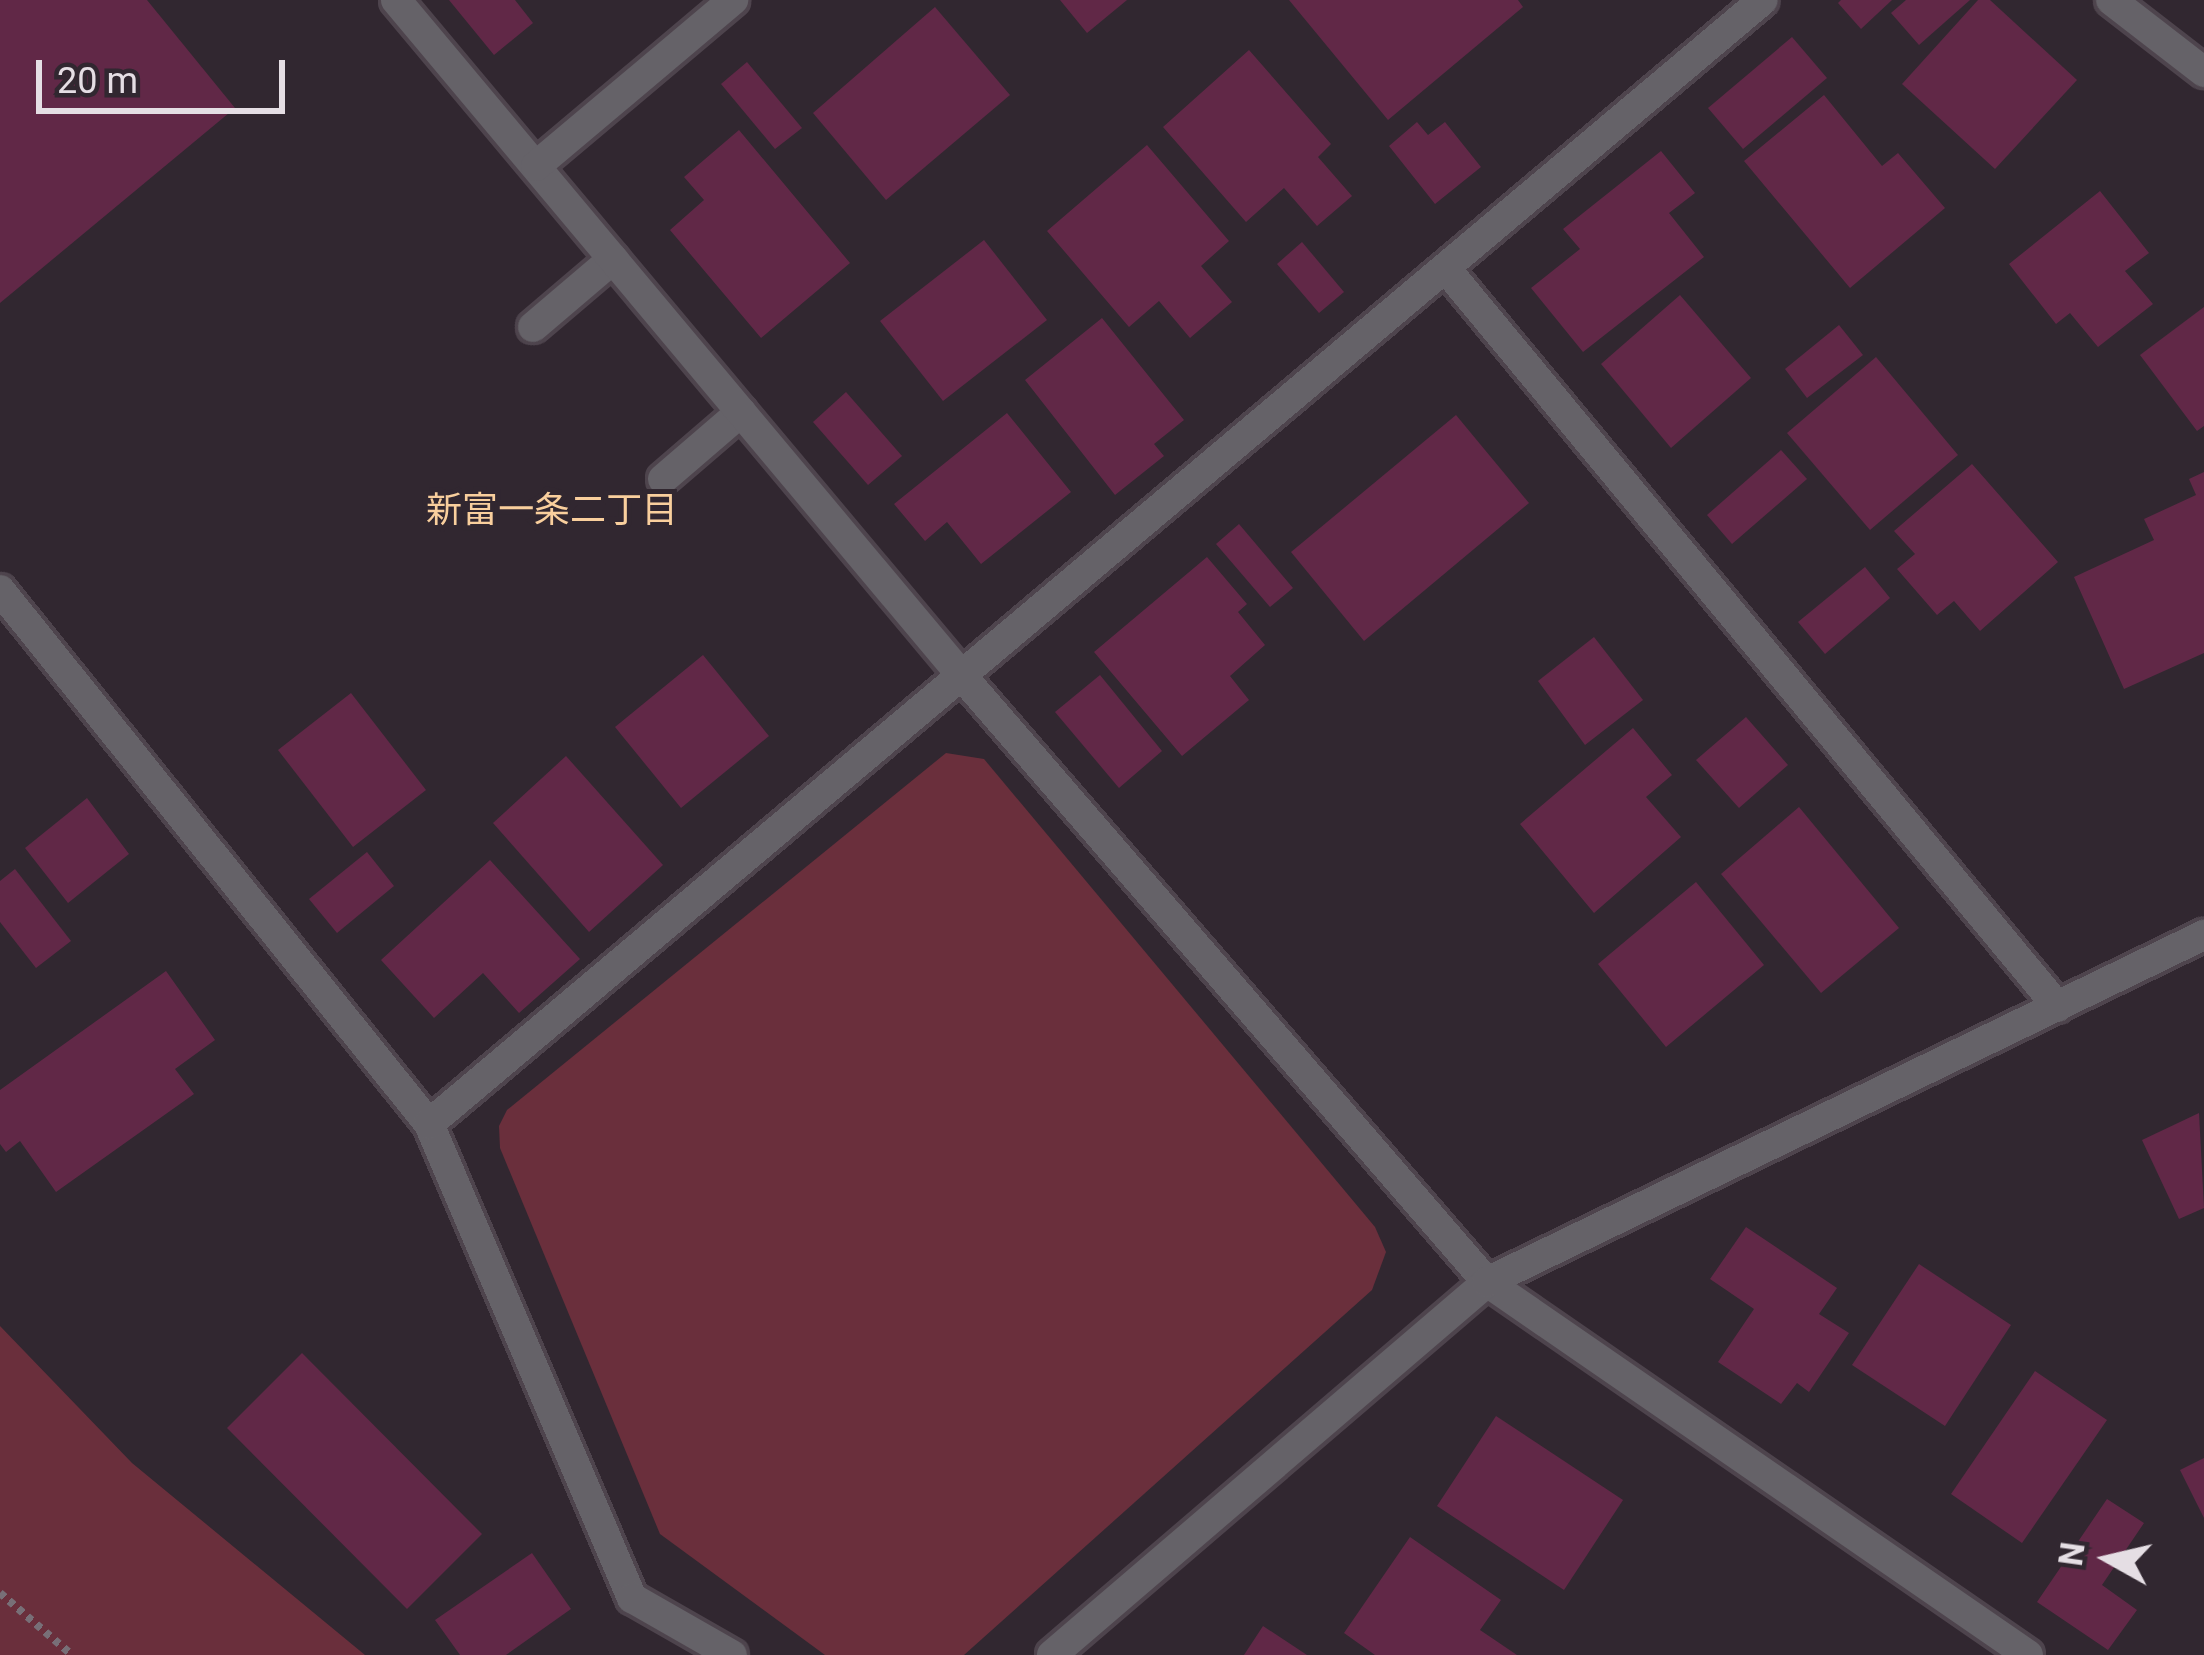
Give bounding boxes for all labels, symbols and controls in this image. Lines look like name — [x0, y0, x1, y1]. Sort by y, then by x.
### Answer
scale bar — [42, 36, 291, 110]
text: 20 m — [57, 60, 138, 102]
district label: 新富一条二丁目 — [426, 489, 678, 533]
north arrow — [2048, 1499, 2168, 1619]
text: N — [2051, 1540, 2093, 1568]

